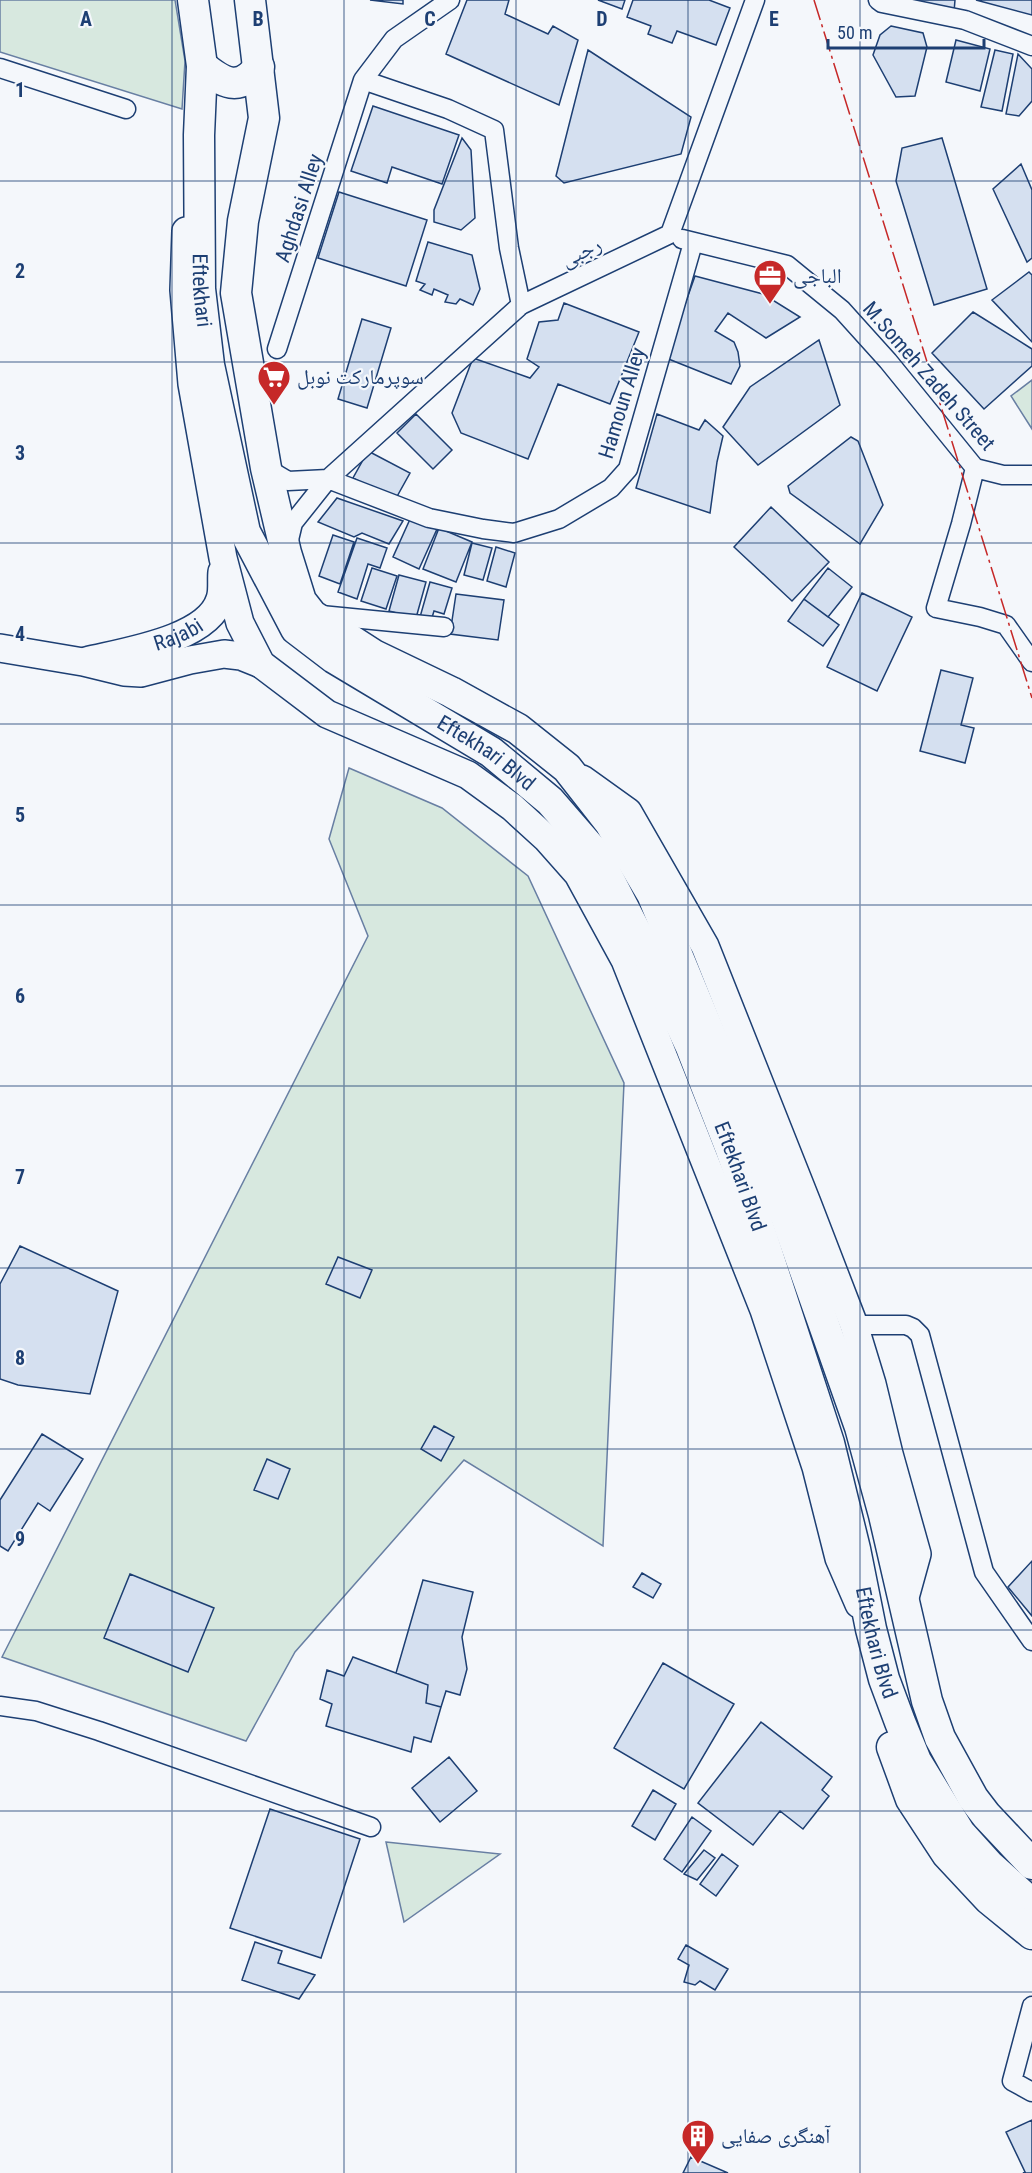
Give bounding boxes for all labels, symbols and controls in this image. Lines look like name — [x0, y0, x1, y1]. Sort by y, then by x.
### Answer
text: A — [80, 7, 92, 31]
text: B — [252, 7, 264, 31]
text: C — [424, 7, 436, 31]
text: D — [596, 7, 608, 31]
text: E — [769, 7, 779, 31]
scale bar — [828, 12, 984, 50]
text: 50 m — [837, 22, 872, 43]
text: 1 — [15, 78, 25, 102]
street label: Aghdasi Alley — [270, 151, 328, 265]
street label: رجبی — [557, 232, 606, 273]
street label: Eftekhari — [188, 253, 216, 328]
office icon: الباجی — [752, 258, 788, 305]
text: 2 — [15, 259, 25, 283]
place label: الباجی — [793, 264, 842, 289]
street label: M.Someh Zadeh Street — [858, 297, 1000, 455]
street label: Hamoun Alley — [594, 344, 650, 461]
supermarket icon: سوپرمارکت نوبل — [256, 359, 292, 406]
place label: سوپرمارکت نوبل — [297, 365, 424, 390]
text: 3 — [15, 441, 25, 465]
street label: Rajabi — [151, 614, 208, 656]
text: 4 — [15, 622, 25, 646]
street label: Eftekhari Blvd — [433, 711, 540, 796]
text: 5 — [15, 803, 25, 827]
text: 6 — [15, 984, 25, 1008]
street label: Eftekhari Blvd — [709, 1118, 771, 1234]
text: 7 — [15, 1165, 25, 1189]
text: 8 — [15, 1346, 25, 1370]
text: 9 — [15, 1527, 25, 1551]
street label: Eftekhari Blvd — [851, 1585, 902, 1702]
building icon: آهنگری صفایی — [680, 2118, 716, 2165]
place label: آهنگری صفایی — [721, 2124, 831, 2149]

